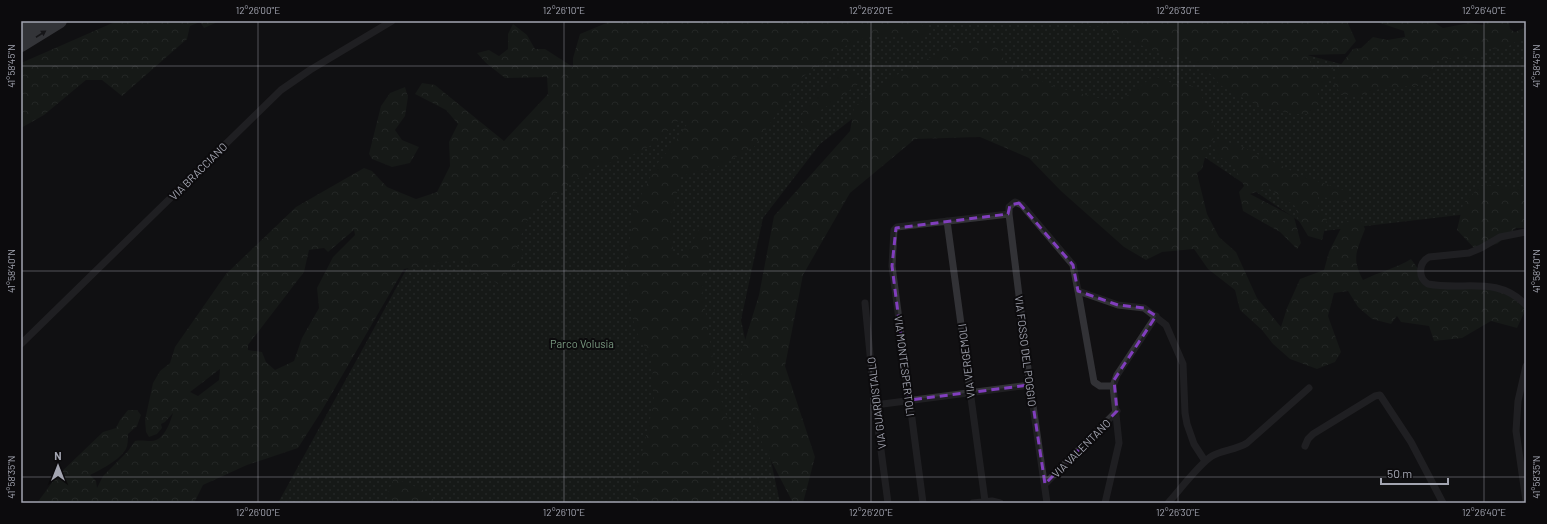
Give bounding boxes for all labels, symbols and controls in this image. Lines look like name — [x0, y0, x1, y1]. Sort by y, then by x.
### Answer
text: 12°26'00"E — [236, 4, 280, 16]
text: 12°26'10"E — [543, 4, 585, 16]
text: 12°26'20"E — [849, 4, 893, 16]
text: 12°26'30"E — [1156, 4, 1200, 16]
text: 12°26'40"E — [1462, 4, 1506, 16]
one-way arrow — [35, 30, 47, 37]
text: 41°58'45"N — [5, 44, 17, 88]
text: 41°58'45"N — [1530, 44, 1542, 88]
street label: VIA BRACCIANO — [167, 139, 230, 202]
text: 41°58'40"N — [5, 249, 17, 293]
text: 41°58'40"N — [1530, 249, 1542, 293]
street label: VIA FOSSO DEL POGGIO — [1013, 295, 1039, 407]
street label: VIA MONTESPERTOLI — [892, 315, 918, 417]
street label: VIA VERGEMOLI — [955, 323, 977, 399]
park label: Parco Volusia — [550, 337, 614, 350]
street label: VIA GUARDISTALLO — [864, 356, 888, 450]
street label: VIA VALENTANO — [1049, 416, 1113, 480]
north arrow — [38, 446, 78, 486]
text: N — [54, 449, 62, 462]
text: 41°58'35"N — [5, 455, 17, 499]
text: 41°58'35"N — [1530, 455, 1542, 499]
scale bar — [1381, 460, 1448, 486]
text: 50 m — [1387, 466, 1412, 480]
text: 12°26'00"E — [236, 506, 280, 518]
text: 12°26'10"E — [543, 506, 585, 518]
text: 12°26'20"E — [849, 506, 893, 518]
text: 12°26'30"E — [1156, 506, 1200, 518]
text: 12°26'40"E — [1462, 506, 1506, 518]

